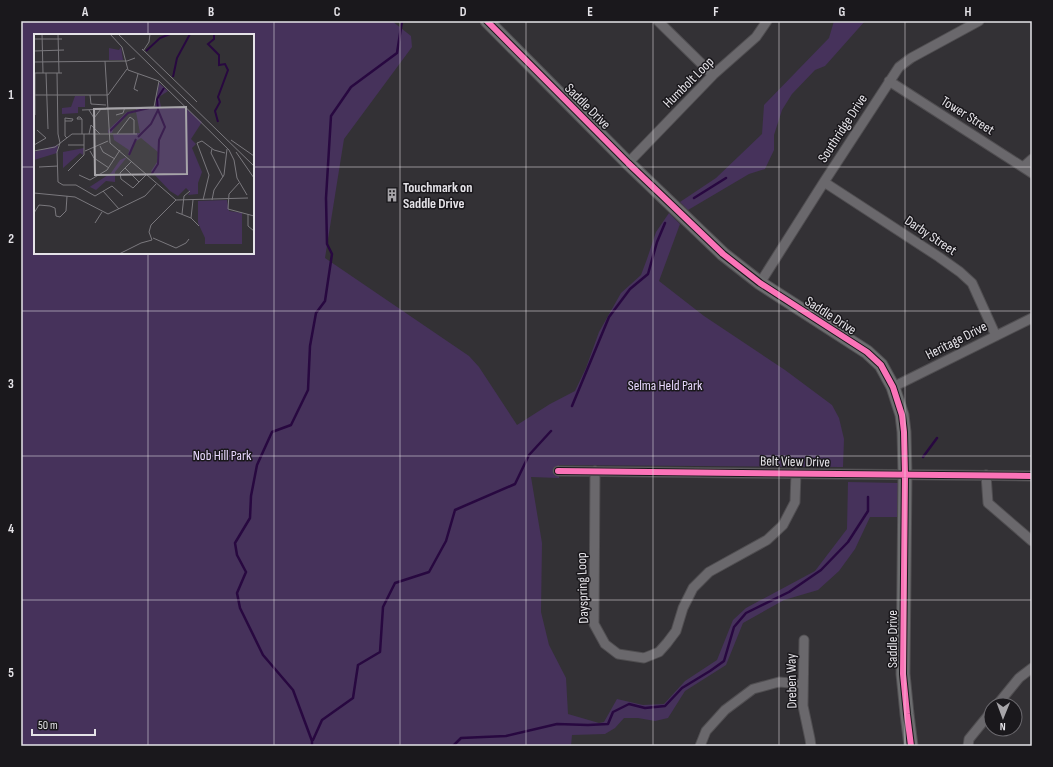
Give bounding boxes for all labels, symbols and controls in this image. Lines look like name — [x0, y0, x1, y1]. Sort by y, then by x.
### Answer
text: A — [81, 4, 89, 20]
text: B — [208, 4, 214, 20]
text: C — [334, 4, 341, 20]
text: D — [460, 4, 467, 20]
text: E — [587, 4, 593, 20]
text: F — [713, 4, 719, 20]
text: G — [839, 4, 846, 20]
text: H — [965, 4, 972, 20]
inset map — [34, 34, 254, 254]
street label: Humbolt Loop — [659, 53, 718, 111]
street label: Saddle Drive — [561, 80, 614, 133]
text: 1 — [8, 87, 14, 103]
street label: Southridge Drive — [814, 91, 871, 166]
street label: Tower Street — [938, 92, 998, 138]
place label: Touchmark on Saddle Drive — [403, 179, 472, 212]
building icon: Touchmark on Saddle Drive — [384, 187, 400, 203]
street label: Darby Street — [901, 212, 960, 259]
text: 2 — [8, 231, 14, 247]
street label: Saddle Drive — [802, 293, 860, 338]
street label: Heritage Drive — [923, 318, 990, 363]
text: 3 — [8, 376, 14, 392]
park label: Selma Held Park — [628, 377, 703, 394]
park label: Nob Hill Park — [193, 447, 252, 464]
street label: Belt View Drive — [760, 452, 830, 471]
text: 4 — [8, 521, 14, 537]
street label: Dayspring Loop — [573, 552, 592, 624]
street label: Saddle Drive — [884, 610, 901, 668]
street label: Dreben Way — [783, 653, 800, 709]
text: 5 — [8, 665, 14, 681]
north arrow — [983, 697, 1023, 737]
scale bar — [32, 711, 95, 737]
text: 50 m — [38, 718, 58, 733]
text: N — [1000, 720, 1006, 733]

